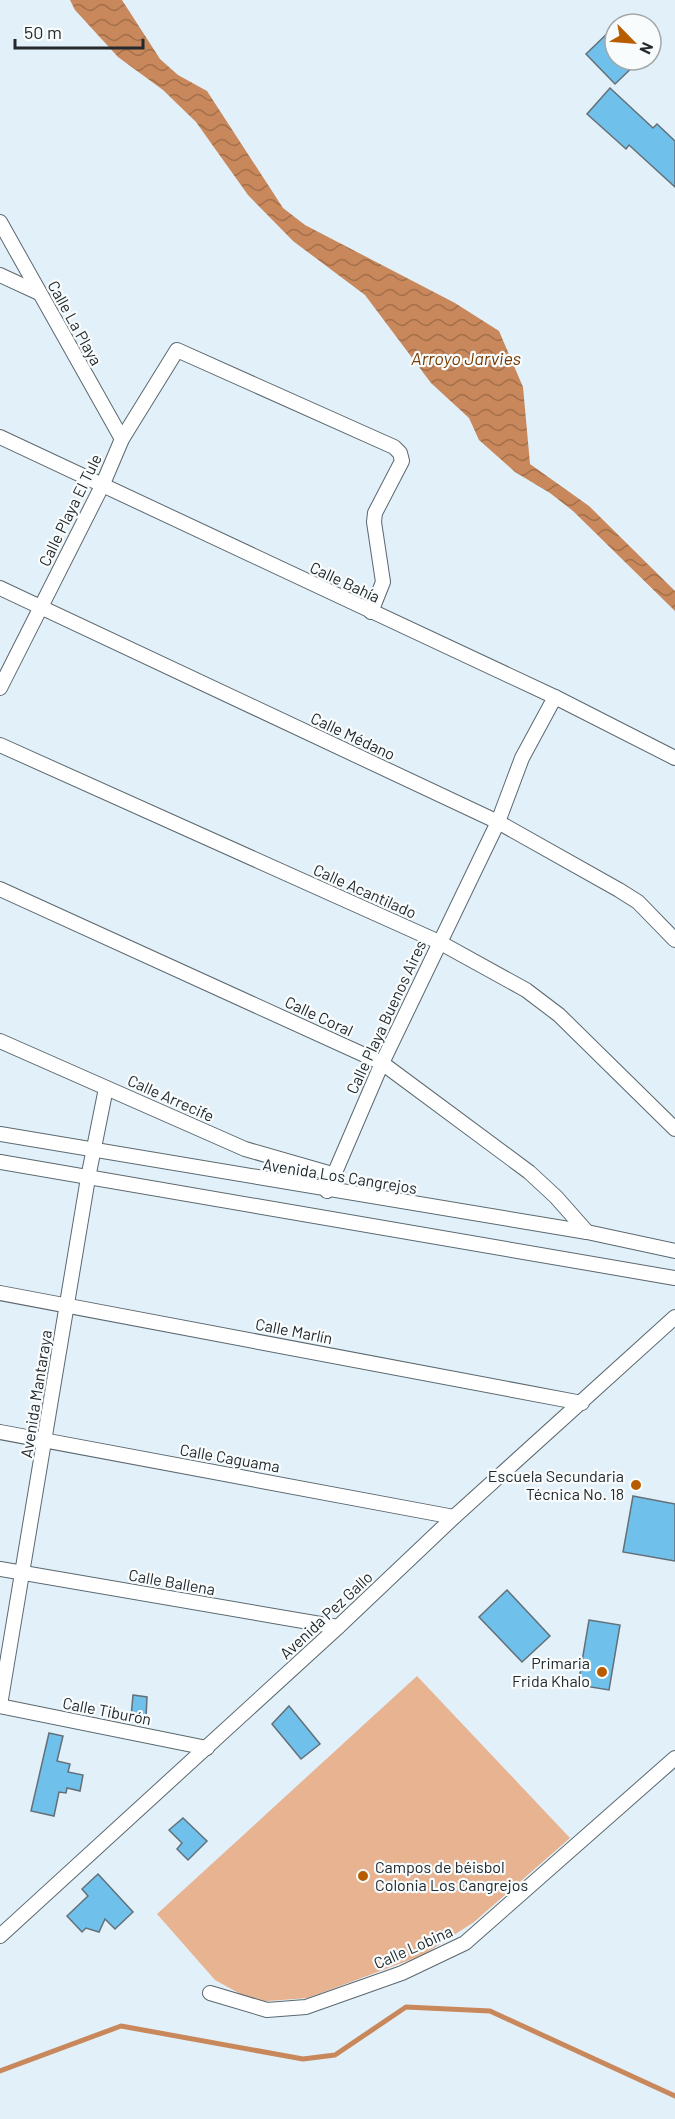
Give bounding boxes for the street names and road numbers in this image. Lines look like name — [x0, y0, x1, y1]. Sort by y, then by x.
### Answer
street label: Calle La Playa — [44, 277, 107, 368]
street label: Calle Playa El Tule — [34, 451, 105, 569]
street label: Calle Bahía — [307, 557, 383, 606]
street label: Calle Médano — [308, 708, 398, 763]
street label: Calle Acantilado — [311, 859, 420, 922]
street label: Calle Playa Buenos Aires — [342, 937, 430, 1097]
street label: Calle Coral — [282, 992, 356, 1040]
street label: Calle Arrecife — [125, 1070, 217, 1125]
street label: Avenida Los Cangrejos — [261, 1154, 419, 1197]
street label: Calle Marlín — [254, 1314, 334, 1347]
street label: Avenida Mantaraya — [16, 1329, 55, 1459]
street label: Calle Caguama — [179, 1439, 282, 1476]
street label: Calle Ballena — [127, 1565, 217, 1598]
street label: Avenida Pez Gallo — [275, 1567, 376, 1662]
street label: Calle Tiburón — [61, 1693, 153, 1728]
street label: Calle Lobina — [370, 1921, 455, 1972]

